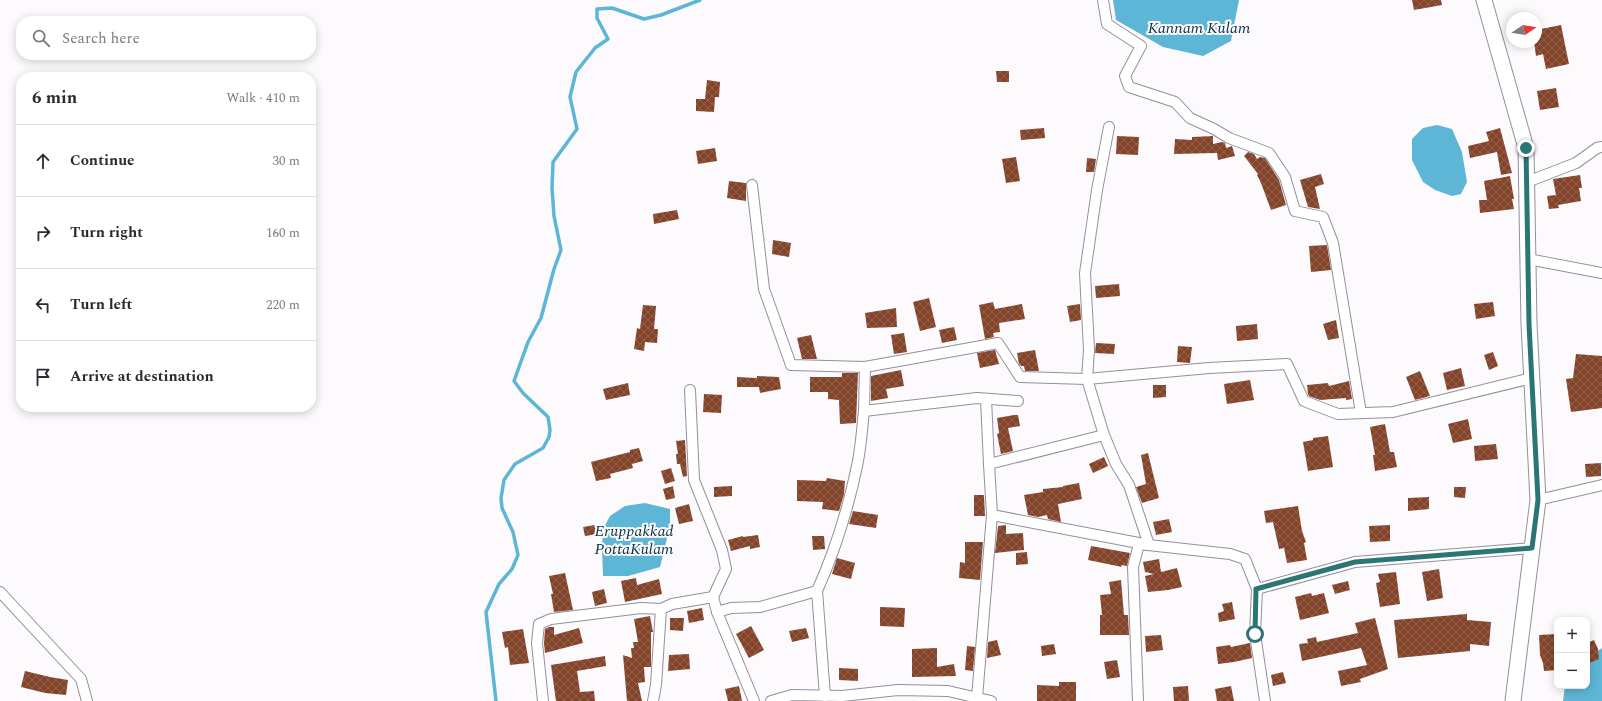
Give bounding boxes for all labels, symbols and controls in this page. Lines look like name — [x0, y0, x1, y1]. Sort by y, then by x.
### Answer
north arrow — [1506, 12, 1542, 48]
search box — [16, 16, 316, 60]
water label: Kannam Kulam — [1148, 16, 1251, 40]
icon: search — [30, 27, 52, 49]
text: Search here — [62, 27, 140, 50]
text: 6 min — [32, 85, 77, 111]
text: Walk · 410 m — [226, 88, 300, 108]
route end — [1517, 139, 1535, 157]
text: Continue — [70, 149, 135, 172]
icon: ahead — [32, 150, 54, 172]
text: 30 m — [273, 151, 300, 171]
text: Turn right — [70, 221, 143, 244]
icon: right — [32, 222, 54, 244]
text: 160 m — [266, 223, 300, 243]
text: Turn left — [70, 293, 132, 316]
icon: left — [32, 294, 54, 316]
text: 220 m — [266, 295, 300, 315]
text: Arrive at destination — [70, 365, 214, 388]
icon: arrive — [32, 366, 54, 388]
water label: Eruppakkad PottaKulam — [594, 519, 674, 561]
map controls — [1554, 617, 1590, 689]
button: + — [1554, 617, 1590, 653]
route start — [1246, 625, 1264, 643]
button: − — [1554, 653, 1590, 689]

